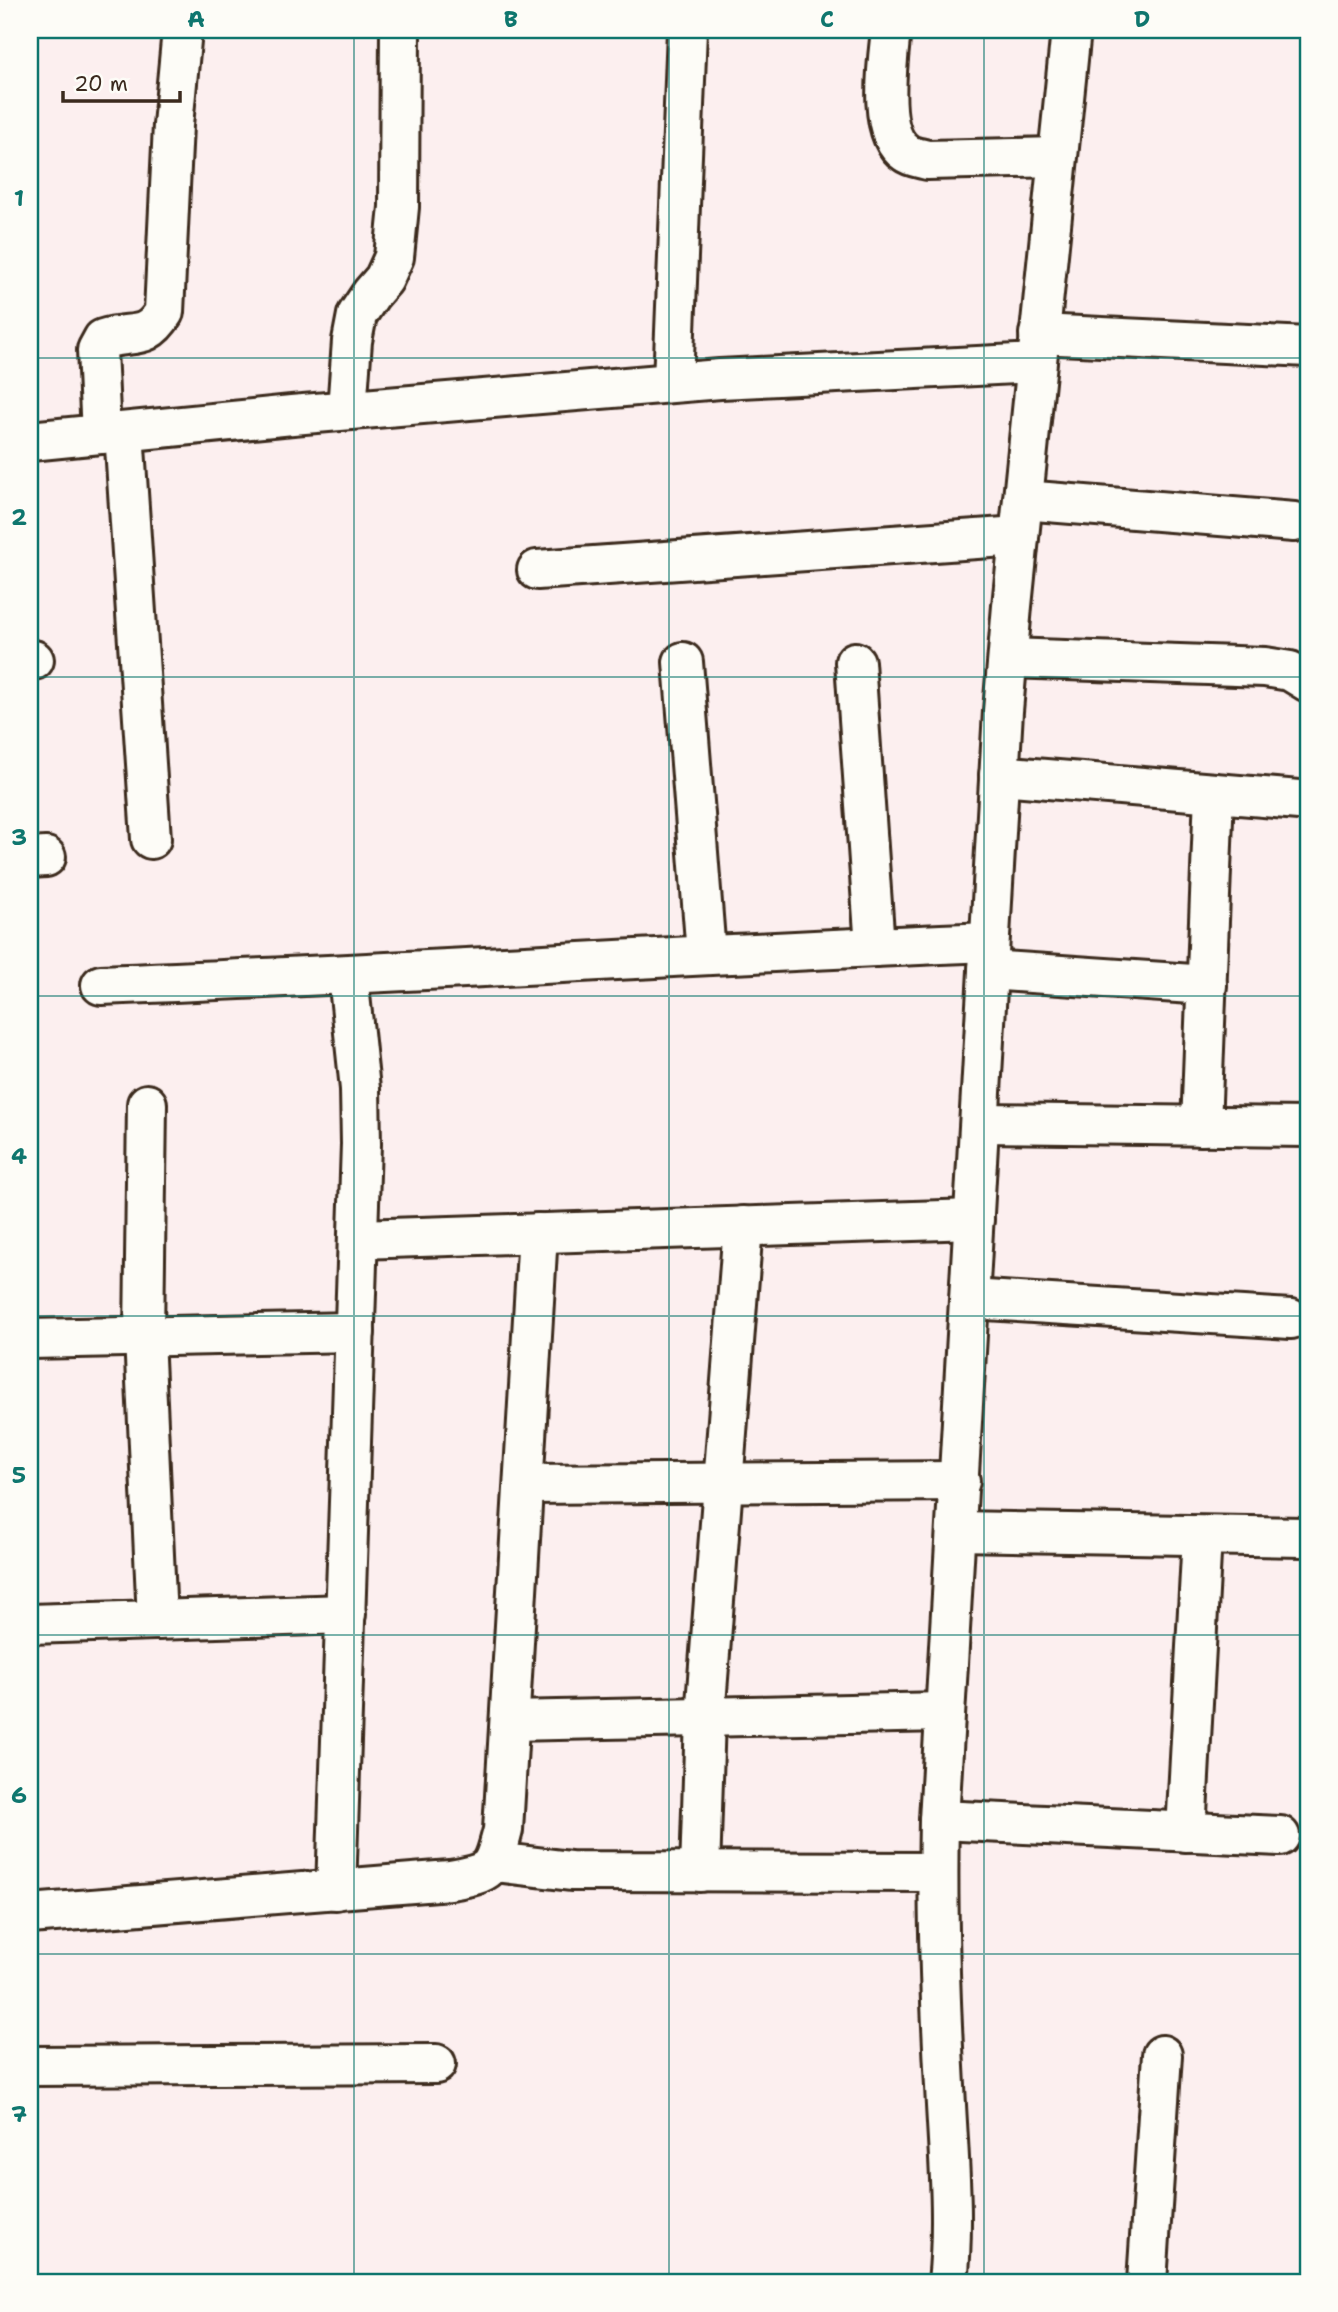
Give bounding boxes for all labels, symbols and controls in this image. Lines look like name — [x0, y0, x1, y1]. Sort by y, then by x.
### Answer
text: A — [187, 4, 205, 34]
text: B — [504, 4, 518, 34]
text: C — [820, 4, 834, 34]
text: D — [1134, 4, 1150, 34]
scale bar — [63, 60, 180, 104]
text: 20 m — [74, 70, 128, 98]
text: 1 — [14, 183, 24, 213]
text: 2 — [11, 502, 27, 532]
text: 3 — [11, 822, 27, 852]
text: 4 — [11, 1141, 27, 1171]
text: 5 — [12, 1460, 26, 1490]
text: 6 — [11, 1780, 27, 1810]
text: 7 — [11, 2099, 27, 2129]

